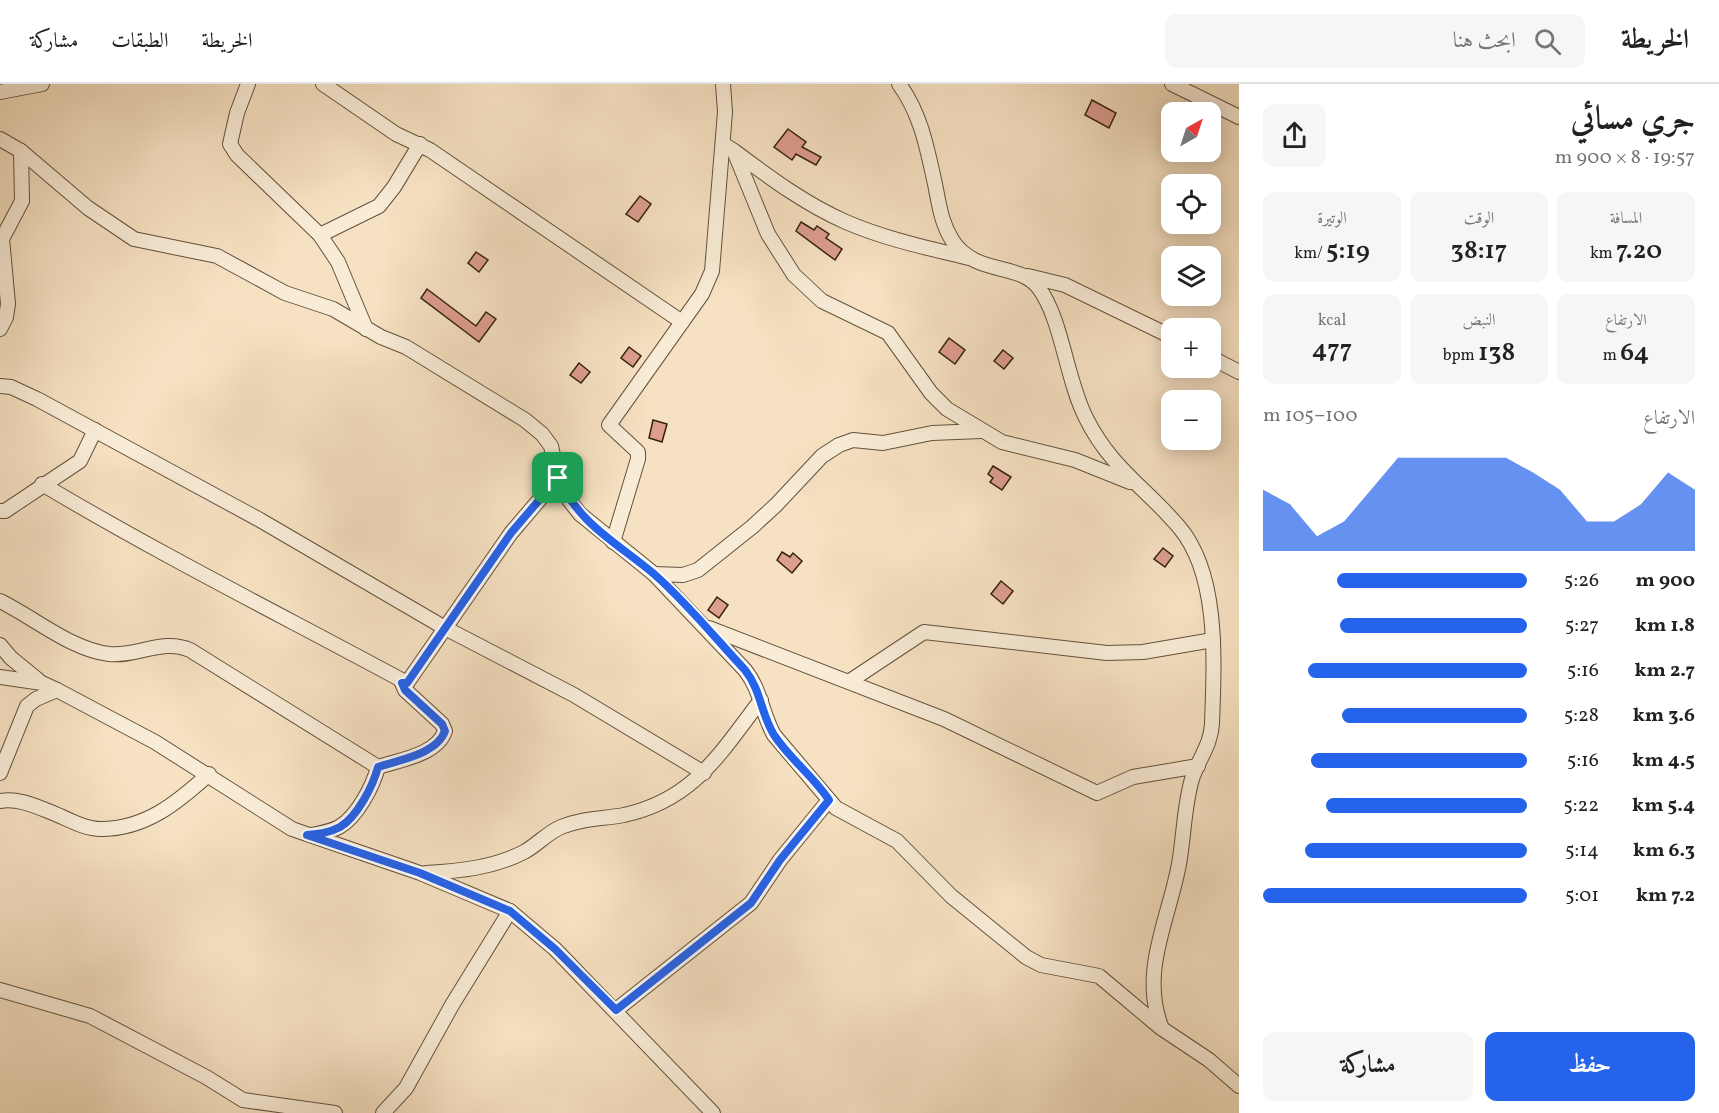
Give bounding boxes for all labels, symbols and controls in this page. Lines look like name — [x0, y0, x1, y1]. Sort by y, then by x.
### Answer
search box — [1165, 14, 1585, 68]
text: الخريطة — [1621, 21, 1689, 60]
icon: search — [1531, 25, 1564, 58]
text: ابحث هنا — [1453, 26, 1516, 57]
text: مشاركة — [30, 27, 78, 56]
text: الطبقات — [111, 27, 168, 56]
text: الخريطة — [201, 27, 253, 56]
text: جري مسائي — [1571, 98, 1695, 144]
north arrow — [1161, 102, 1221, 162]
map controls — [1161, 102, 1221, 450]
button: share — [1263, 104, 1326, 167]
text: 19:57 · 8 × 900 m — [1555, 144, 1695, 172]
button: locate — [1161, 174, 1221, 234]
text: الوتيرة — [1317, 208, 1347, 230]
text: الوقت — [1464, 208, 1494, 230]
text: المسافة — [1610, 208, 1642, 230]
text: 5:19 — [1326, 233, 1370, 269]
text: 38:17 — [1451, 233, 1507, 269]
text: 7.20 — [1616, 233, 1662, 269]
text: /km — [1294, 243, 1326, 265]
text: km — [1590, 243, 1616, 265]
button: layers — [1161, 246, 1221, 306]
text: kcal — [1318, 310, 1346, 332]
text: النبض — [1463, 310, 1495, 332]
text: الارتفاع — [1605, 310, 1647, 332]
button: + — [1161, 318, 1221, 378]
text: 477 — [1312, 332, 1352, 368]
text: 138 — [1478, 335, 1515, 371]
text: 64 — [1620, 335, 1649, 371]
text: bpm — [1443, 345, 1478, 367]
text: m — [1603, 345, 1620, 367]
button: − — [1161, 390, 1221, 450]
text: 100–105 m — [1263, 402, 1357, 430]
text: الارتفاع — [1643, 405, 1695, 433]
pin — [532, 452, 583, 503]
icon: arrive — [541, 461, 574, 494]
text: 5:26 — [1564, 567, 1599, 595]
text: 900 m — [1636, 567, 1695, 595]
text: 5:27 — [1565, 612, 1599, 640]
text: 1.8 km — [1635, 612, 1695, 640]
text: 5:16 — [1567, 657, 1599, 685]
text: 2.7 km — [1635, 657, 1695, 685]
text: 5:28 — [1564, 702, 1599, 730]
text: 3.6 km — [1633, 702, 1695, 730]
text: 5:16 — [1567, 747, 1599, 775]
text: 4.5 km — [1632, 747, 1695, 775]
text: 5:22 — [1563, 792, 1599, 820]
text: 5.4 km — [1632, 792, 1695, 820]
text: 5:14 — [1565, 837, 1599, 865]
text: 6.3 km — [1633, 837, 1695, 865]
text: 5:01 — [1565, 882, 1599, 910]
text: 7.2 km — [1636, 882, 1695, 910]
button: مشاركة — [1263, 1032, 1473, 1101]
button: حفظ — [1485, 1032, 1695, 1101]

